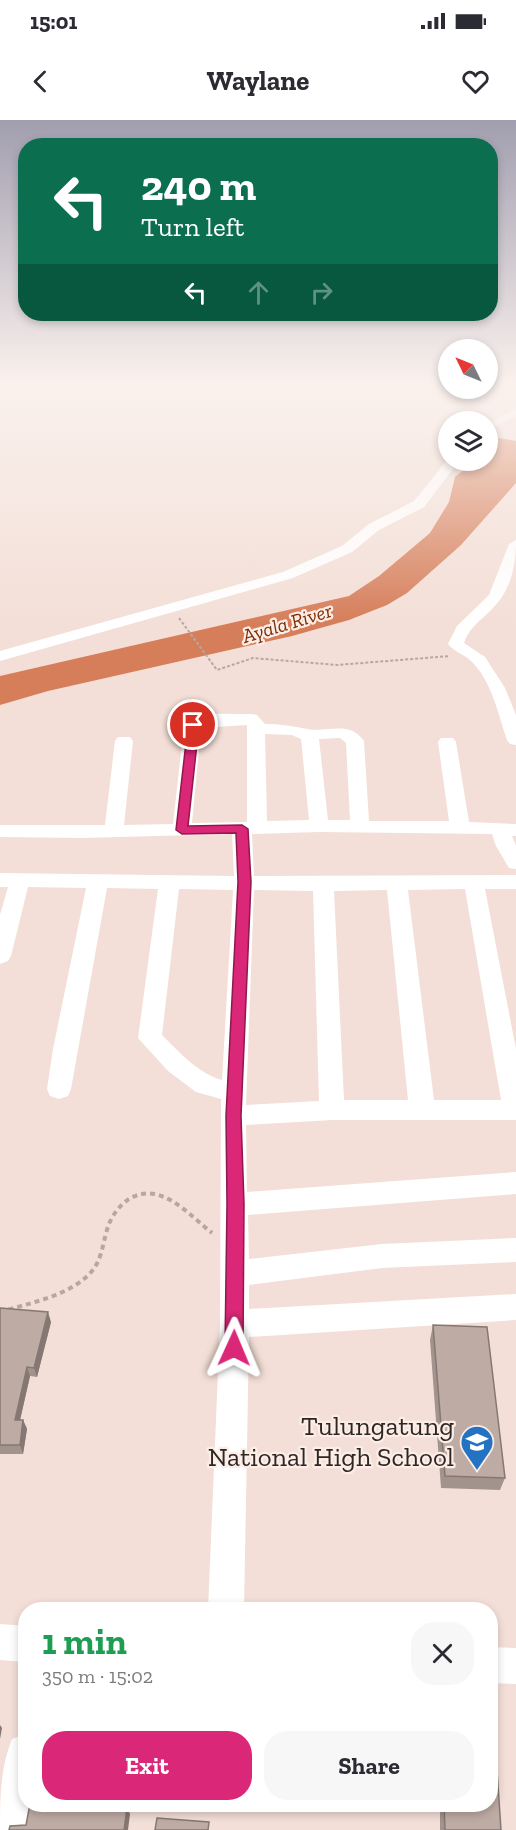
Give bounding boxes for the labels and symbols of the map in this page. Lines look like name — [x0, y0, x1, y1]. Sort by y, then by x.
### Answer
north arrow — [438, 339, 498, 399]
water label: Ayala River — [238, 598, 335, 648]
pin — [167, 699, 218, 750]
position arrow — [202, 1316, 266, 1380]
place label: Tulungatung National High School — [208, 1410, 454, 1473]
school or university icon: Tulungatung National High School — [459, 1424, 495, 1471]

